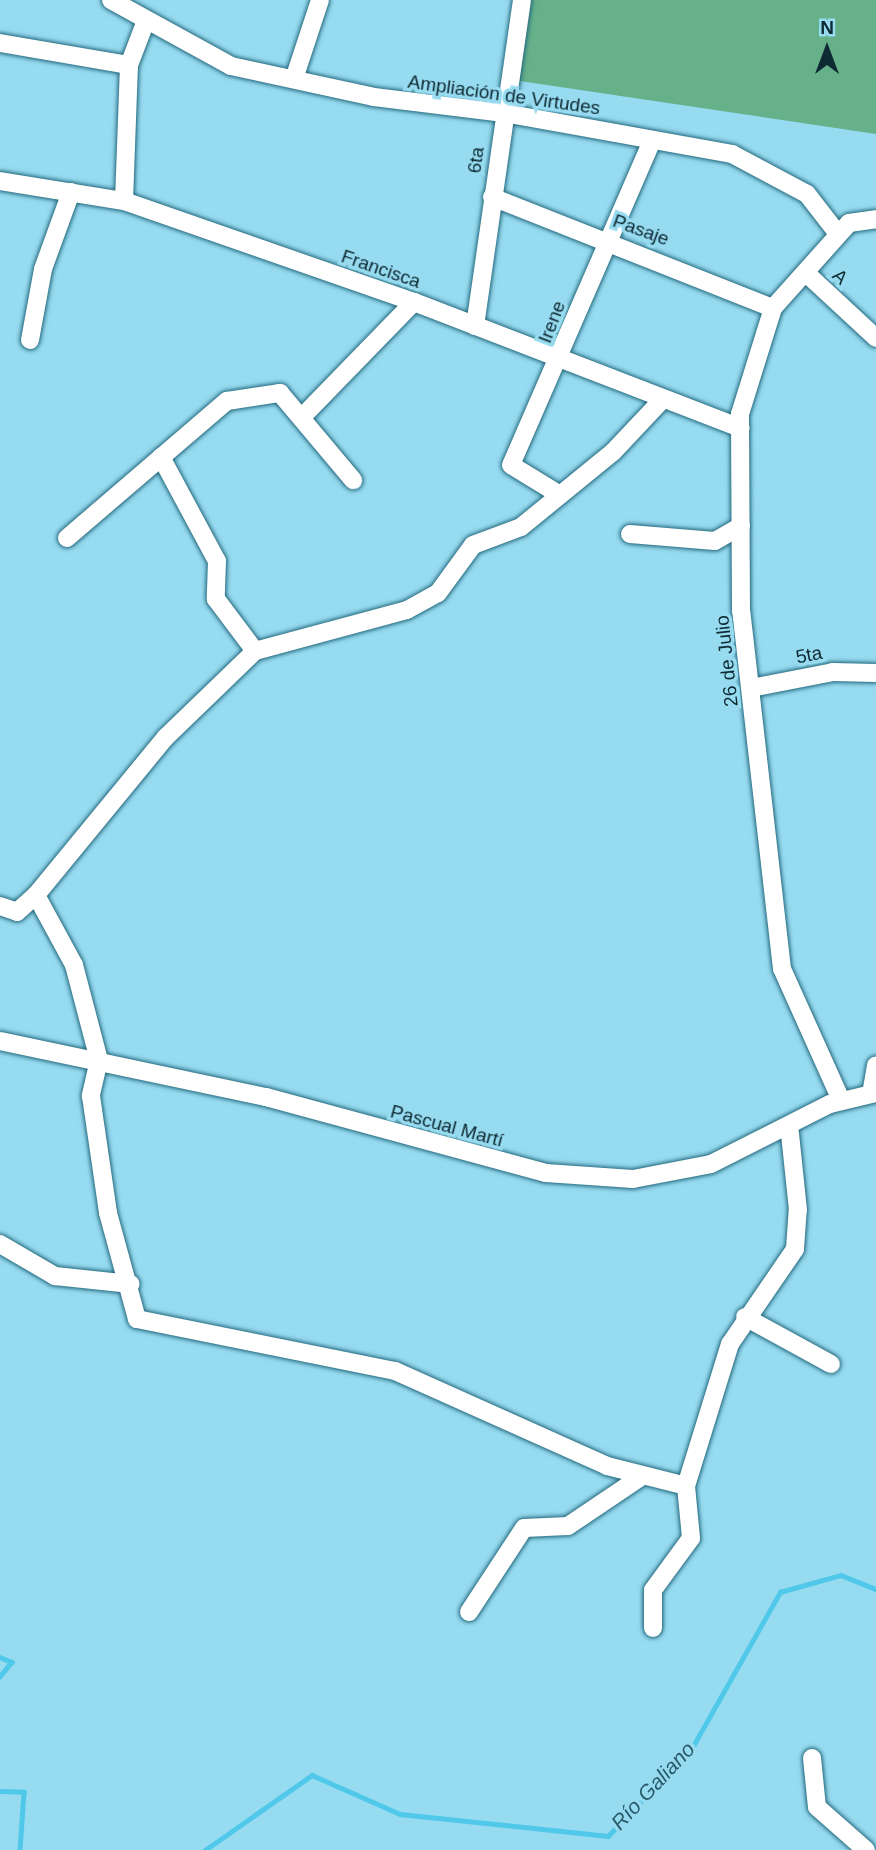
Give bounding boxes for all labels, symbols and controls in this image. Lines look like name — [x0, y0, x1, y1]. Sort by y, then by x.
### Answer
north arrow — [792, 14, 862, 84]
text: N — [820, 17, 834, 38]
street label: Ampliación de Virtudes — [406, 70, 602, 120]
street label: 6ta — [463, 145, 489, 175]
street label: Pasaje — [610, 209, 672, 251]
street label: Francisca — [338, 245, 424, 293]
street label: A — [828, 264, 852, 290]
street label: Irene — [534, 298, 570, 346]
street label: 26 de Julio — [711, 614, 743, 708]
street label: 5ta — [794, 641, 824, 669]
street label: Pascual Martí — [388, 1100, 506, 1152]
water label: Río Galiano — [606, 1737, 700, 1835]

